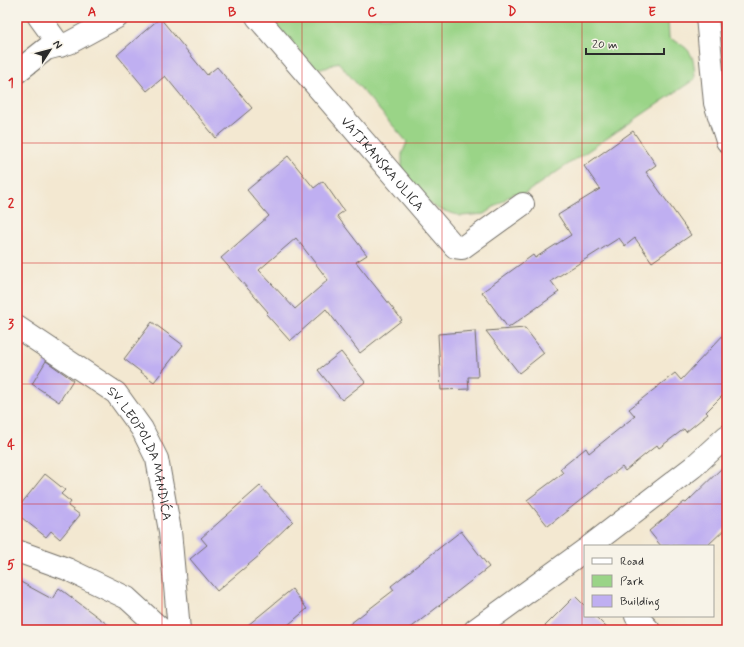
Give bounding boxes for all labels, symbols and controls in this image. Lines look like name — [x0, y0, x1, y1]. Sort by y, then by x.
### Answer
text: A — [88, 4, 96, 21]
text: B — [228, 4, 237, 21]
text: C — [367, 4, 377, 21]
text: D — [508, 4, 517, 21]
text: E — [648, 4, 656, 21]
north arrow — [30, 30, 70, 70]
scale bar — [586, 30, 664, 56]
text: 20 m — [592, 37, 618, 53]
text: N — [49, 38, 65, 52]
text: 1 — [8, 75, 14, 92]
street label: VATIKANSKA ULICA — [336, 113, 427, 215]
text: 2 — [8, 195, 15, 212]
text: 3 — [8, 316, 14, 333]
street label: SV. LEOPOLDA MANDIĆA — [104, 383, 175, 522]
text: 4 — [7, 437, 15, 454]
legend — [584, 545, 714, 617]
text: Road — [620, 554, 644, 570]
text: 5 — [7, 557, 15, 574]
text: Park — [620, 574, 644, 590]
text: Building — [620, 594, 660, 611]

